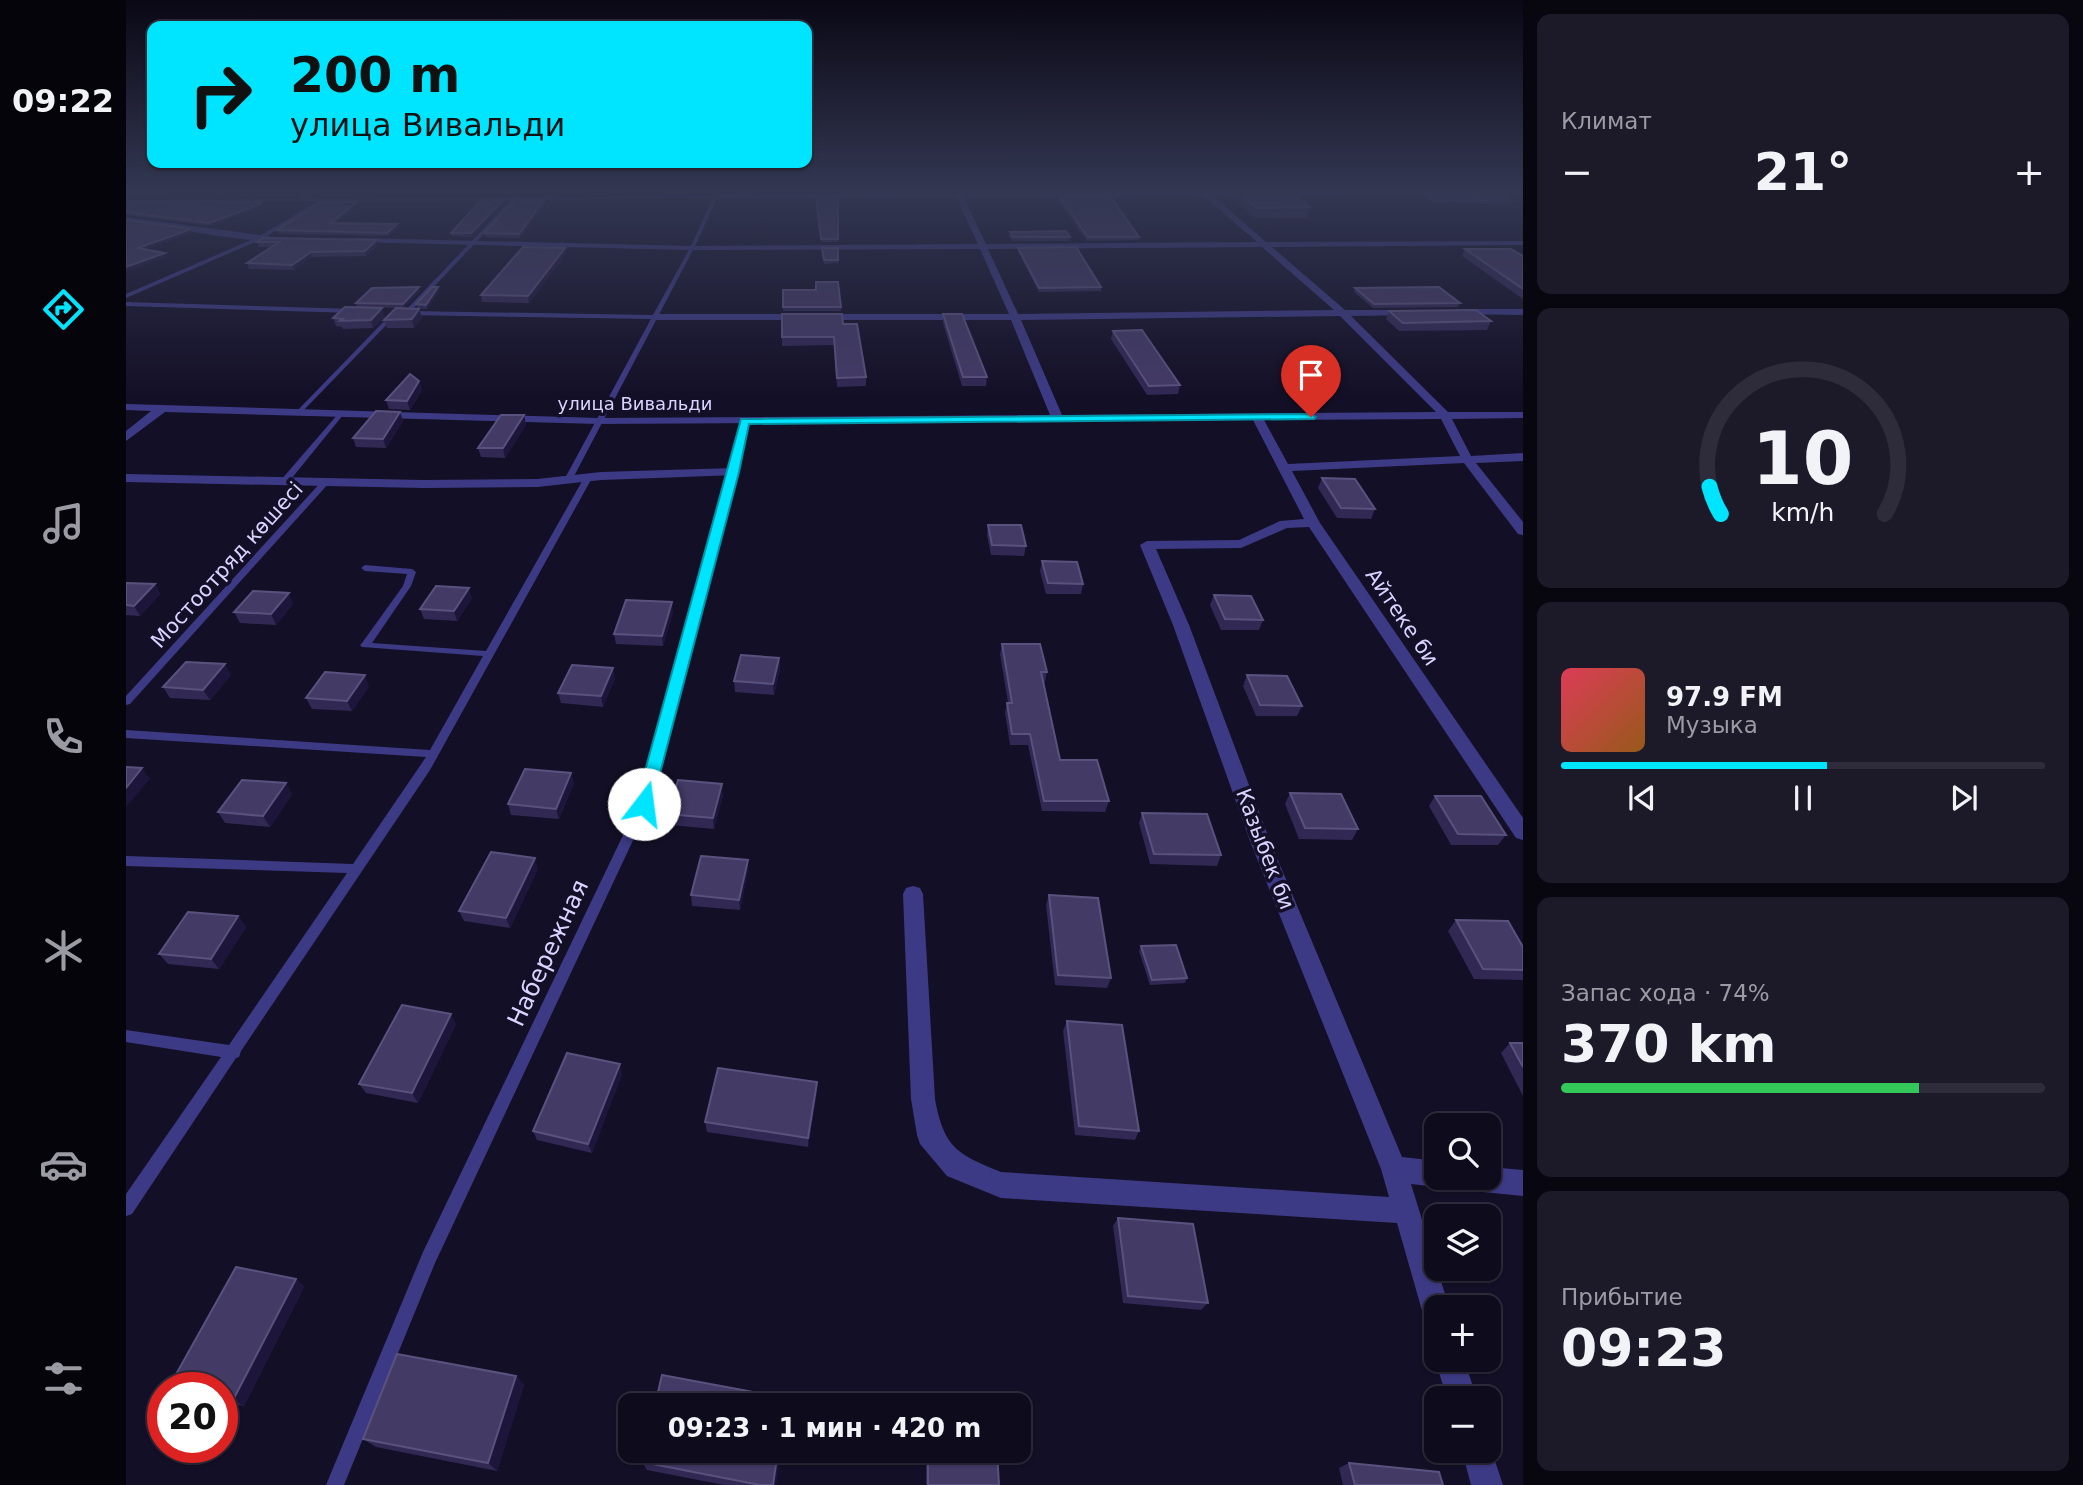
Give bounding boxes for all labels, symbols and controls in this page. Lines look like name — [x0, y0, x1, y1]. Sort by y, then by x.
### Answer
text: 200 m — [290, 47, 460, 104]
icon: right — [175, 49, 266, 140]
text: 09:22 — [12, 82, 114, 120]
text: улица Вивальди — [290, 106, 565, 144]
text: Климат — [1561, 108, 1652, 134]
text: 21° — [1754, 142, 1852, 202]
text: − — [1561, 150, 1593, 194]
text: + — [2013, 150, 2045, 194]
icon: directions — [39, 285, 88, 334]
pin — [1281, 345, 1341, 417]
icon: arrive — [1292, 356, 1330, 394]
street label: улица Вивальди — [558, 393, 712, 414]
text: 10 — [1752, 417, 1854, 502]
street label: Мостоотряд көшесі — [146, 477, 308, 653]
text: km/h — [1771, 498, 1835, 527]
icon: music — [39, 499, 88, 548]
street label: Айтеке би — [1361, 564, 1443, 670]
text: 97.9 FM — [1666, 682, 1783, 712]
icon: phone — [39, 712, 88, 761]
text: Музыка — [1666, 712, 1758, 738]
position arrow — [607, 767, 681, 841]
icon: previous — [1623, 779, 1661, 817]
icon: pause — [1784, 779, 1822, 817]
icon: next — [1945, 779, 1983, 817]
street label: Казыбек би — [1231, 785, 1299, 913]
street label: Набережная — [502, 875, 594, 1031]
icon: climate — [39, 926, 88, 975]
text: Запас хода · 74% — [1561, 980, 1770, 1006]
text: 370 km — [1561, 1014, 1776, 1074]
map controls — [1424, 1113, 1501, 1463]
button: search — [1424, 1113, 1501, 1190]
icon: car — [39, 1140, 88, 1189]
button: layers — [1424, 1204, 1501, 1281]
text: Прибытие — [1561, 1284, 1683, 1310]
button: + — [1424, 1295, 1501, 1372]
text: 09:23 — [1561, 1318, 1727, 1378]
icon: filters — [39, 1354, 88, 1403]
speed limit sign: 20 — [147, 1372, 238, 1463]
button: − — [1424, 1386, 1501, 1463]
text: 09:23 · 1 мин · 420 m — [668, 1413, 981, 1443]

